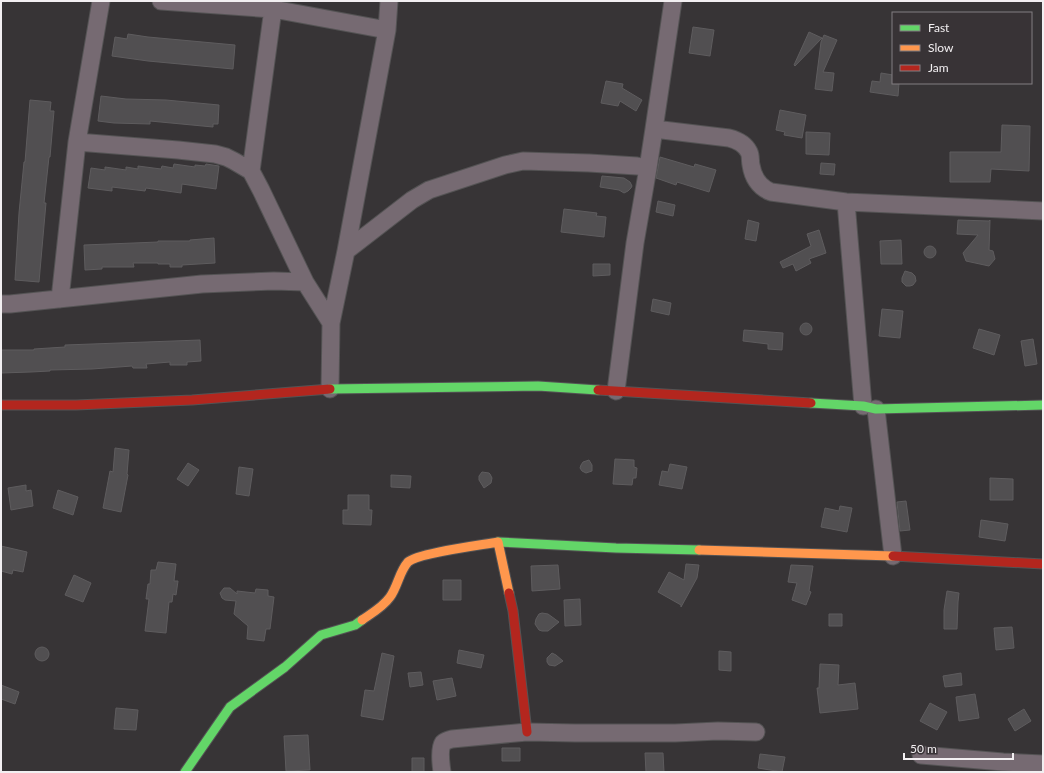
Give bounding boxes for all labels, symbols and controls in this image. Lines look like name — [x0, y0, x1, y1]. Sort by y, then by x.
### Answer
legend — [892, 12, 1032, 84]
text: Fast — [928, 20, 950, 35]
text: Slow — [928, 40, 954, 55]
text: Jam — [928, 60, 949, 75]
scale bar — [904, 735, 1013, 761]
text: 50 m — [910, 741, 937, 756]

